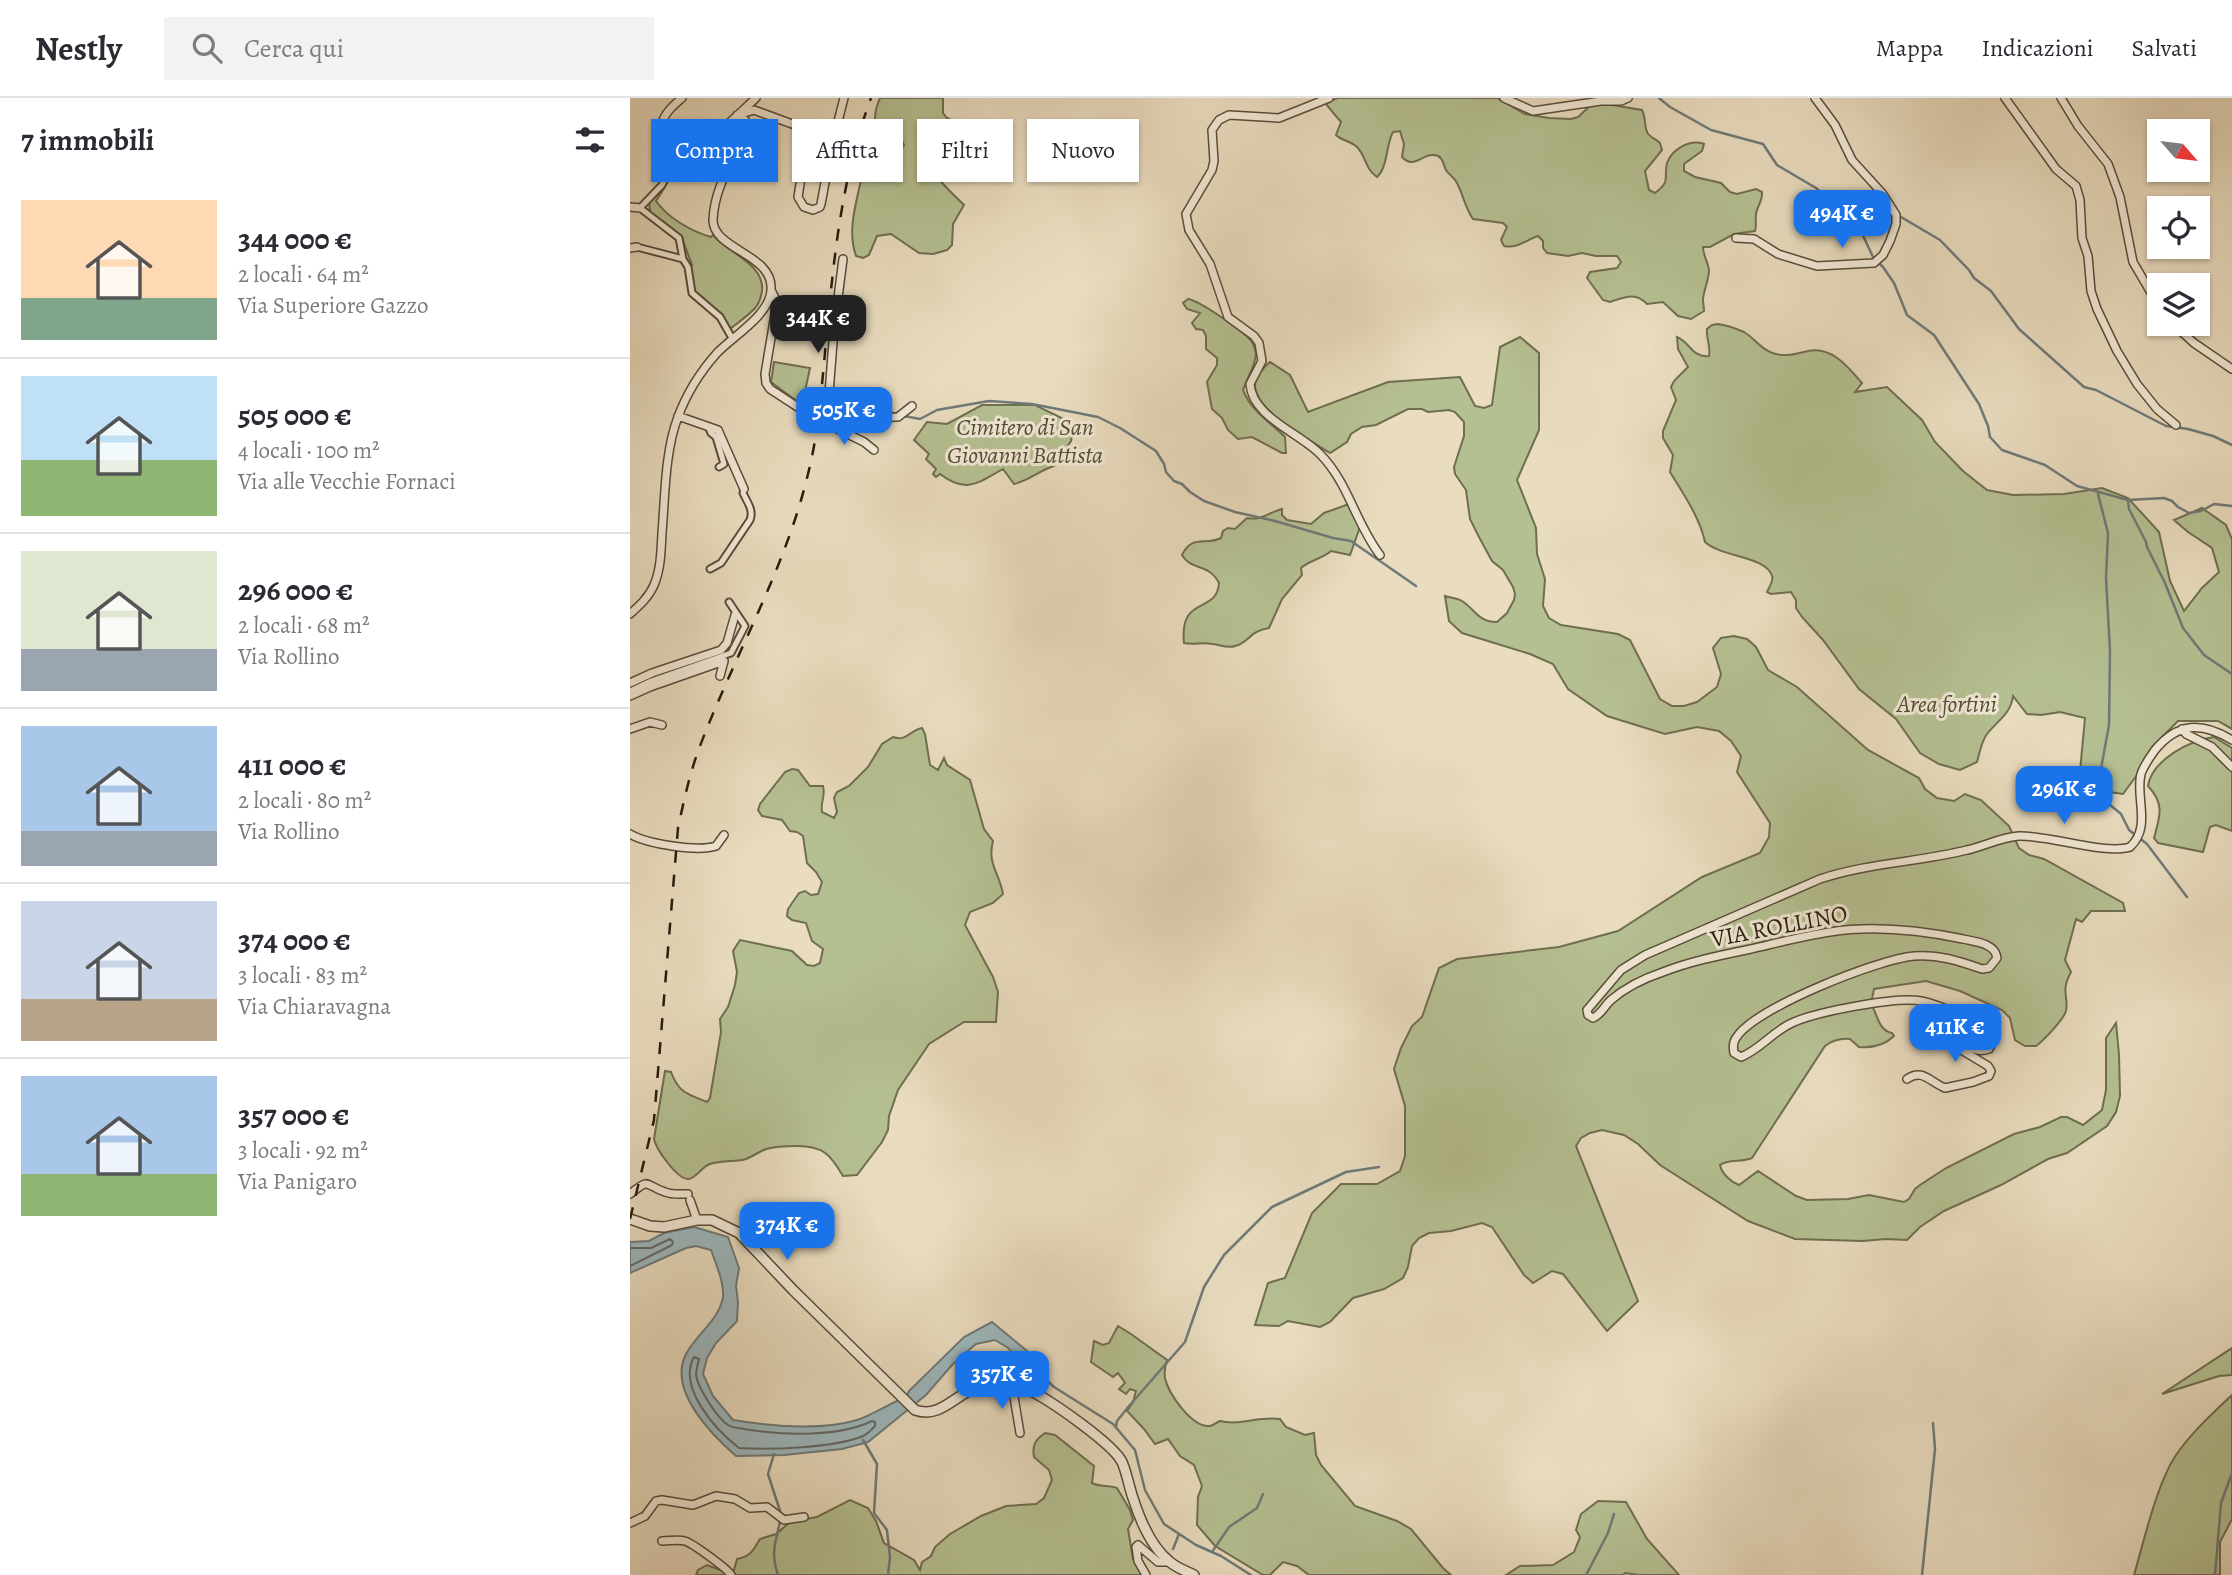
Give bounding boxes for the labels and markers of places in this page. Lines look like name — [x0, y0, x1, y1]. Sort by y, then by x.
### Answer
pin: 494K € — [1785, 190, 1899, 250]
pin: 344K € — [761, 296, 875, 355]
pin: 505K € — [787, 388, 901, 447]
pin: 296K € — [2007, 766, 2121, 826]
pin: 411K € — [1898, 1004, 2012, 1064]
pin: 374K € — [730, 1202, 844, 1262]
pin: 357K € — [945, 1352, 1059, 1411]

